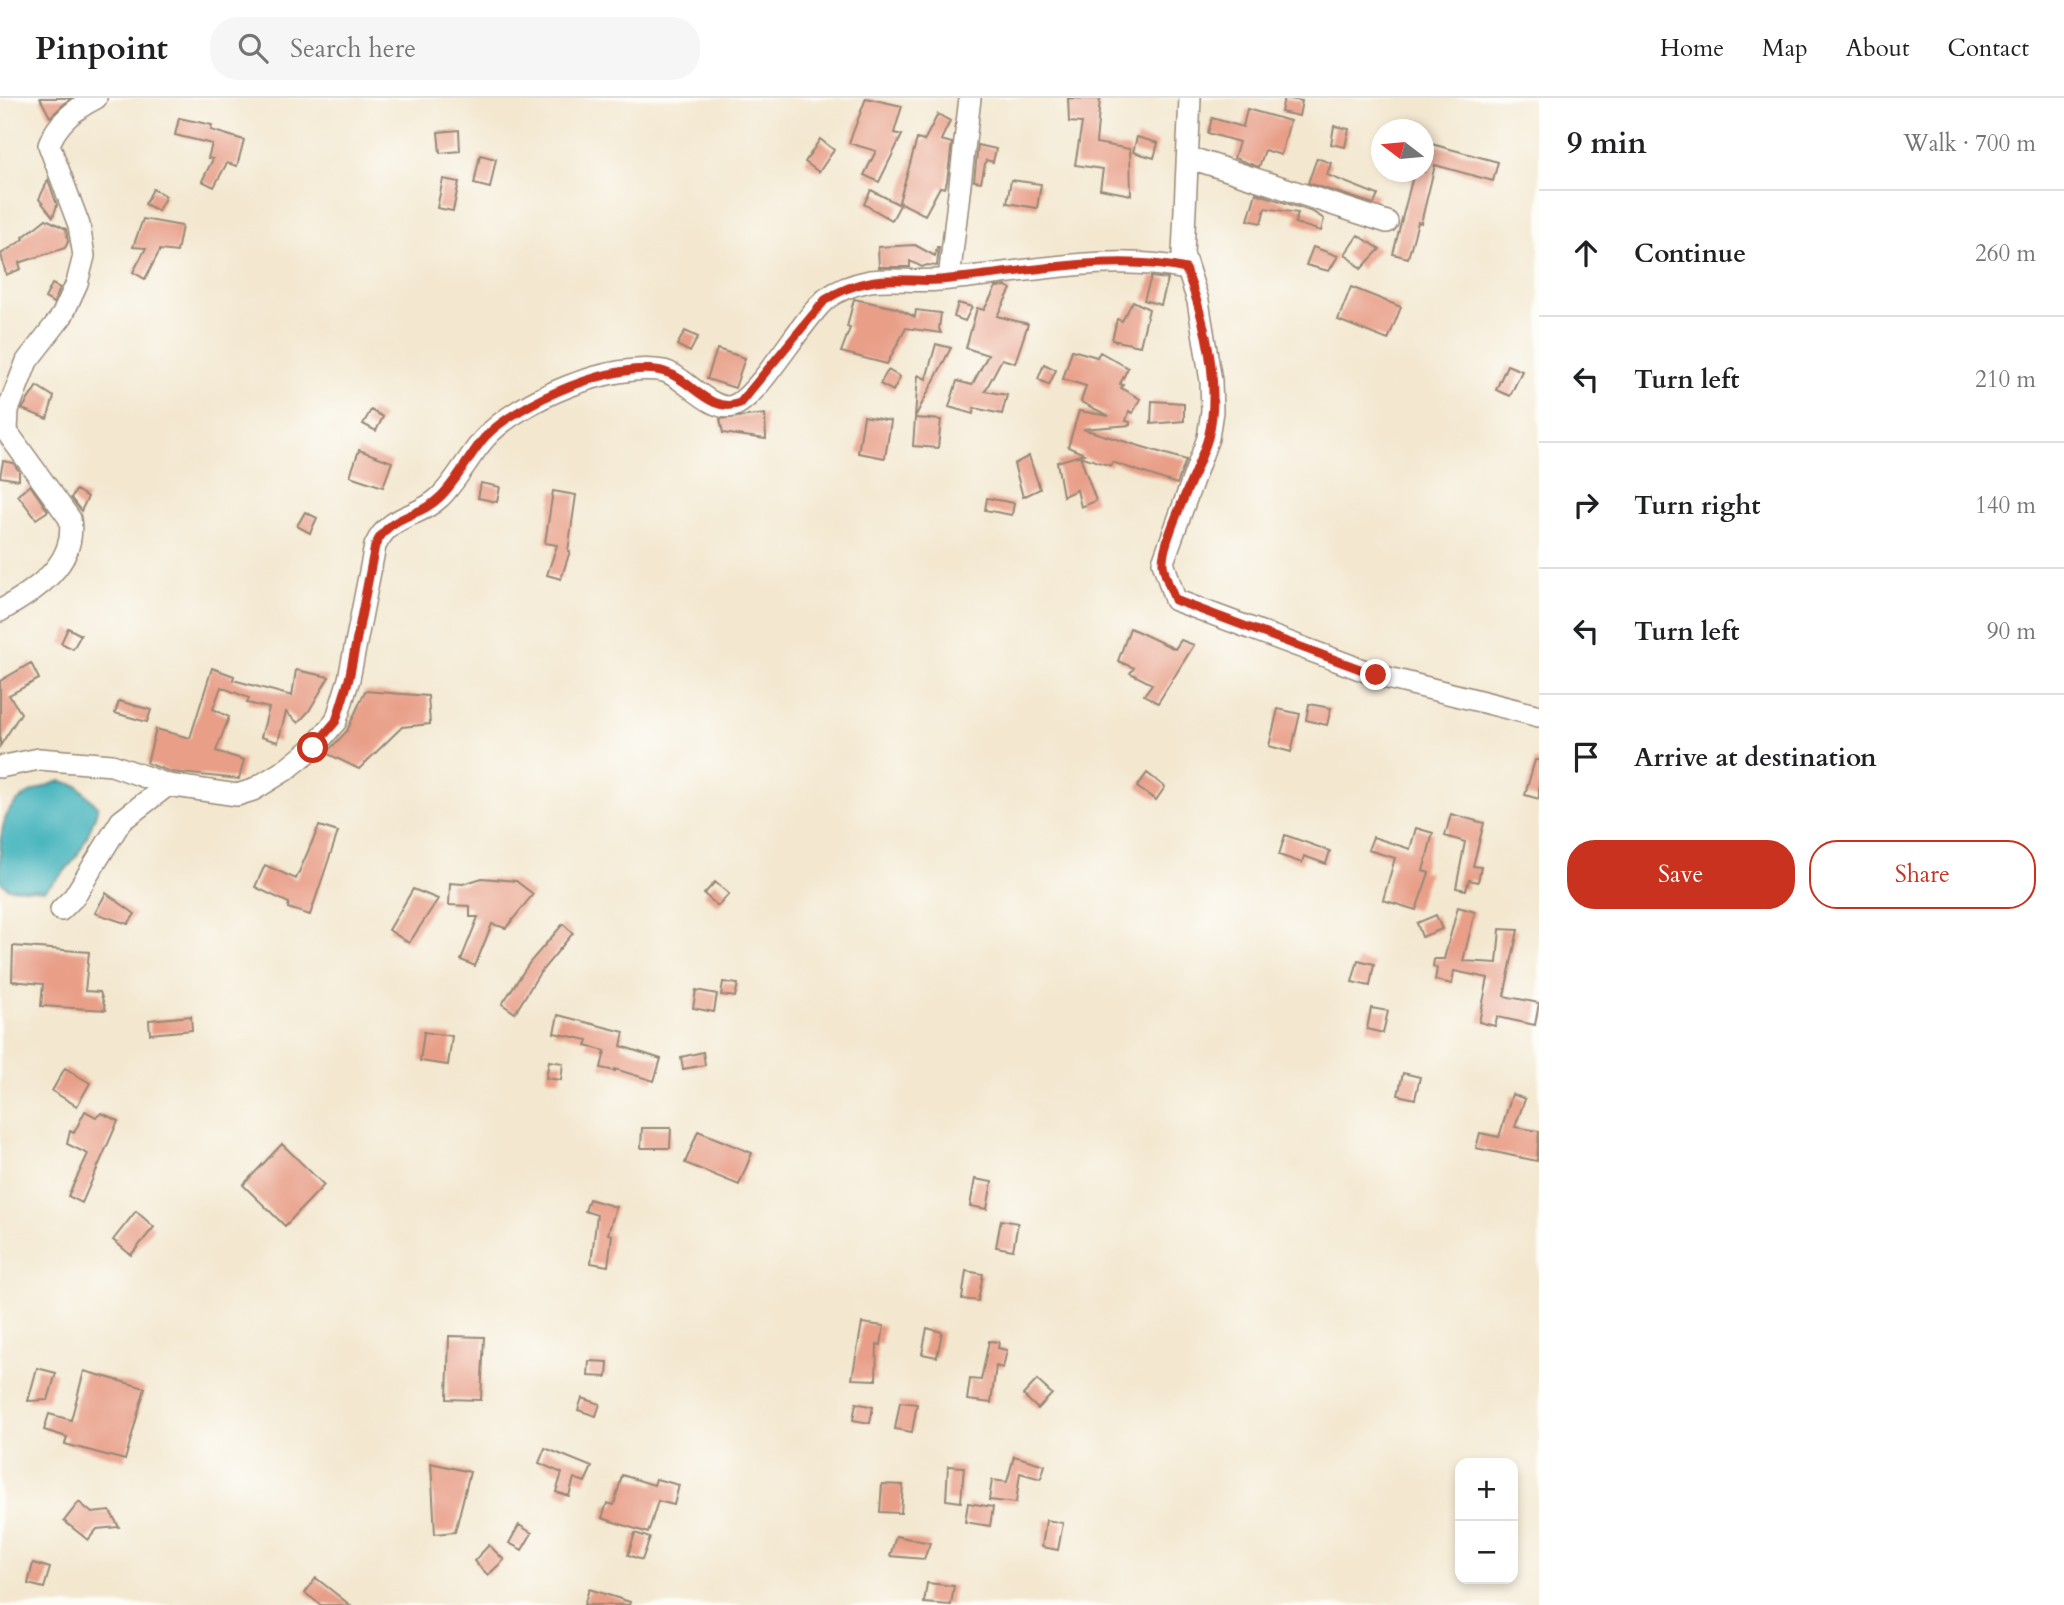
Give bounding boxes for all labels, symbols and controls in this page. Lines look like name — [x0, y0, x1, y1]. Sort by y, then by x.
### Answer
search box — [210, 17, 700, 80]
text: Pinpoint — [35, 26, 168, 71]
icon: search — [234, 29, 272, 67]
text: Search here — [290, 31, 416, 66]
text: Home — [1660, 32, 1724, 65]
text: Map — [1762, 32, 1808, 65]
text: About — [1846, 32, 1910, 65]
text: Contact — [1948, 32, 2029, 65]
north arrow — [1371, 119, 1434, 182]
text: 9 min — [1567, 123, 1647, 164]
text: Walk · 700 m — [1903, 128, 2036, 159]
icon: ahead — [1567, 234, 1605, 272]
text: Continue — [1634, 236, 1746, 271]
text: 260 m — [1975, 238, 2036, 269]
icon: left — [1567, 360, 1605, 398]
text: Turn left — [1634, 362, 1739, 397]
text: 210 m — [1975, 364, 2036, 395]
icon: right — [1567, 486, 1605, 524]
text: Turn right — [1634, 488, 1761, 523]
text: 140 m — [1975, 490, 2036, 521]
icon: left — [1567, 612, 1605, 650]
text: Turn left — [1634, 614, 1739, 649]
text: 90 m — [1987, 616, 2036, 647]
route end — [1360, 659, 1391, 690]
route start — [297, 732, 328, 763]
icon: arrive — [1567, 738, 1605, 776]
text: Arrive at destination — [1634, 740, 1877, 775]
button: Save — [1567, 840, 1795, 909]
button: Share — [1809, 840, 2036, 909]
map controls — [1455, 1458, 1518, 1584]
button: + — [1455, 1458, 1518, 1521]
button: − — [1455, 1521, 1518, 1584]

